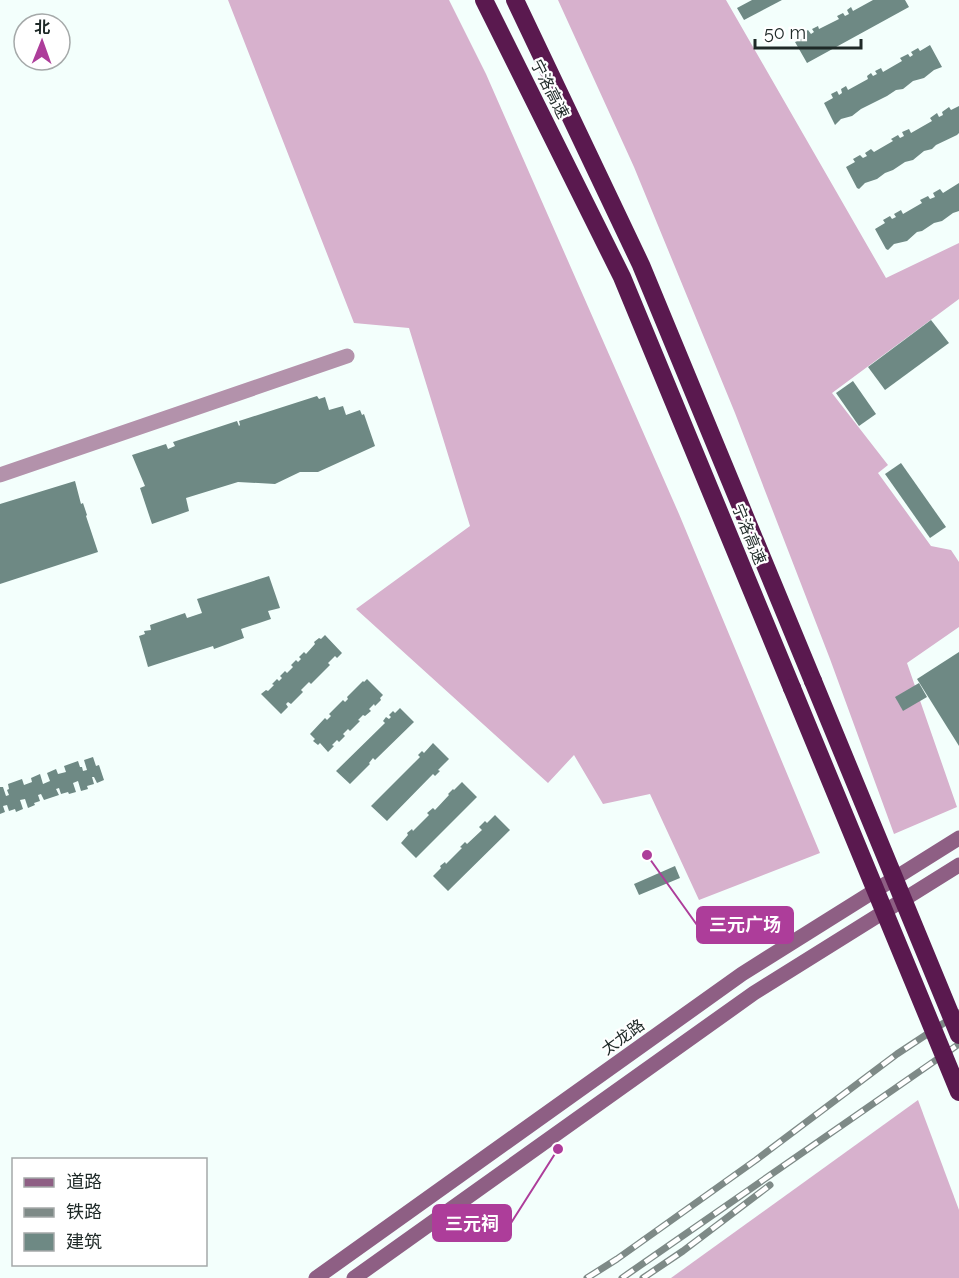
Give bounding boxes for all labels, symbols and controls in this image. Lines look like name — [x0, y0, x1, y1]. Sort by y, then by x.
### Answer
north arrow — [12, 12, 72, 72]
scale bar — [755, 12, 862, 50]
text: 北 — [34, 18, 50, 37]
text: 50 m — [764, 22, 806, 43]
street label: 宁洛高速 — [527, 56, 573, 122]
street label: 宁洛高速 — [728, 501, 770, 567]
callout: 三元广场 — [697, 907, 793, 943]
text: 三元广场 — [709, 914, 781, 935]
street label: 太龙路 — [598, 1015, 648, 1059]
legend — [12, 1158, 207, 1266]
text: 道路 — [66, 1171, 102, 1192]
text: 铁路 — [66, 1201, 102, 1222]
callout: 三元祠 — [433, 1205, 511, 1241]
text: 三元祠 — [445, 1213, 499, 1234]
text: 建筑 — [66, 1231, 102, 1252]

